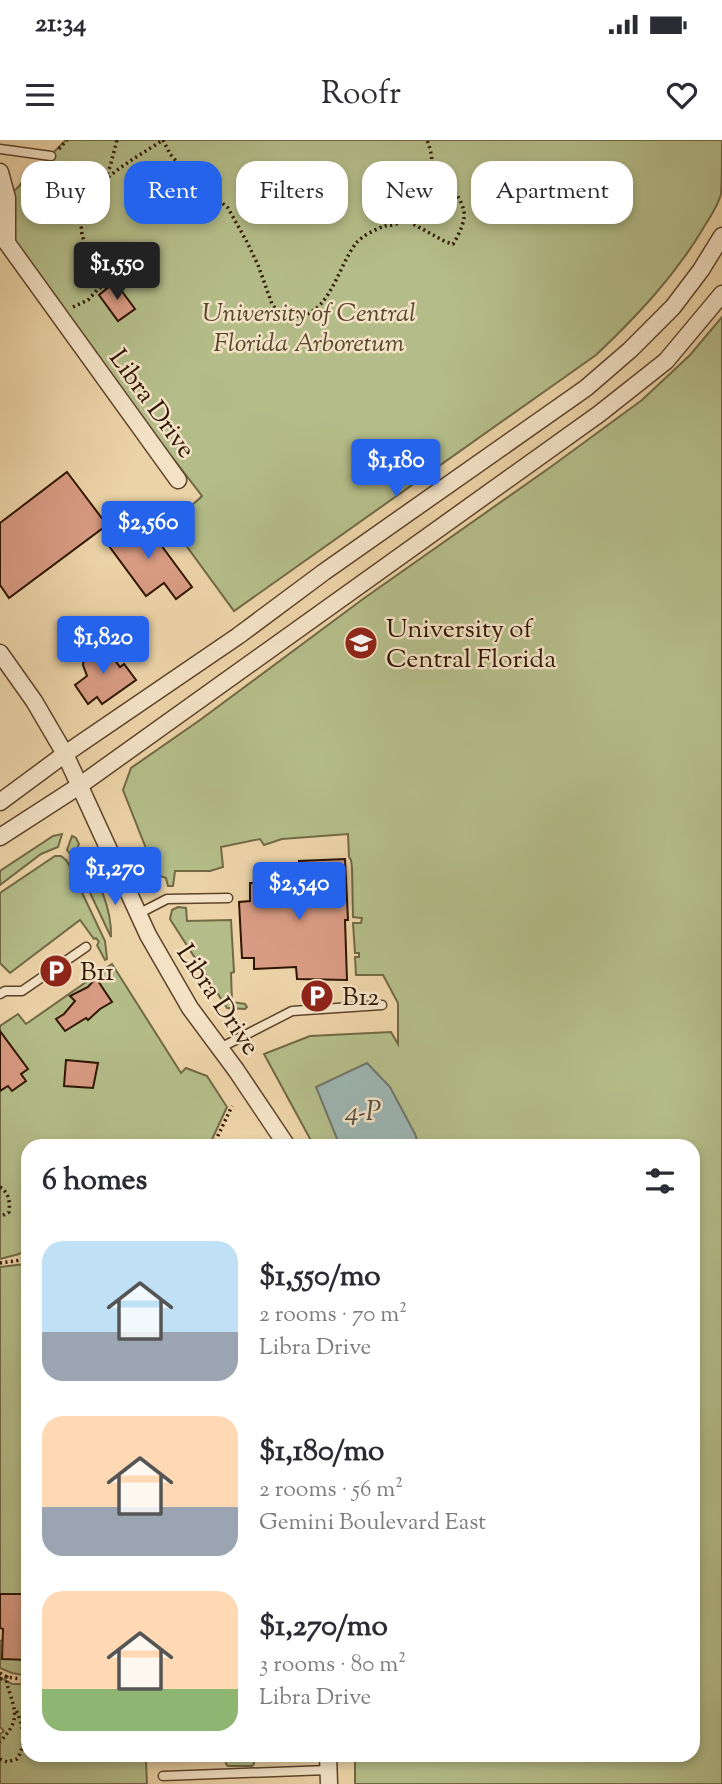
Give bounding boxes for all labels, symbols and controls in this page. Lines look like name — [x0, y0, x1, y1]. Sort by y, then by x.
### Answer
text: 21:34 — [35, 6, 86, 43]
text: Roofr — [321, 72, 401, 118]
icon: menu — [21, 76, 59, 114]
icon: heart — [663, 76, 701, 114]
chip: Buy — [21, 161, 110, 224]
chip: Rent — [124, 161, 222, 224]
chip: Filters — [236, 161, 348, 224]
chip: New — [362, 161, 457, 224]
chip: Apartment — [471, 161, 633, 224]
pin: $1,550 — [60, 242, 174, 302]
text: $1,550 — [90, 248, 144, 281]
park label: University of Central Florida Arboretum — [202, 296, 416, 363]
street label: Libra Drive — [99, 342, 203, 467]
pin: $1,180 — [339, 440, 453, 499]
text: $1,180 — [367, 445, 425, 478]
pin: $2,560 — [91, 502, 205, 561]
text: $2,560 — [118, 507, 178, 540]
place label: University of Central Florida — [386, 612, 556, 679]
pin: $1,820 — [46, 616, 160, 676]
text: $1,820 — [73, 622, 133, 655]
school or university icon: University of Central Florida — [342, 624, 380, 662]
pin: $1,270 — [58, 848, 172, 907]
text: $1,270 — [85, 853, 145, 886]
pin: $2,540 — [242, 862, 356, 922]
text: $2,540 — [269, 868, 329, 901]
street label: Libra Drive — [166, 937, 268, 1063]
parking icon: B11 — [37, 952, 75, 990]
place label: B11 — [80, 955, 114, 992]
parking icon: B12 — [298, 977, 336, 1015]
place label: B12 — [342, 980, 379, 1017]
water label: 4-P — [344, 1093, 382, 1133]
text: 6 homes — [42, 1160, 147, 1203]
icon: filters — [641, 1162, 679, 1200]
text: $1,550/mo — [259, 1256, 381, 1299]
icon: home — [98, 1269, 182, 1353]
text: 2 rooms · 70 m² — [259, 1299, 407, 1332]
text: Libra Drive — [259, 1332, 371, 1365]
text: $1,180/mo — [259, 1431, 385, 1474]
icon: home — [98, 1444, 182, 1528]
text: 2 rooms · 56 m² — [259, 1474, 403, 1507]
text: Gemini Boulevard East — [259, 1507, 486, 1540]
text: $1,270/mo — [259, 1606, 388, 1649]
icon: home — [98, 1619, 182, 1703]
text: 3 rooms · 80 m² — [259, 1649, 406, 1682]
text: Libra Drive — [259, 1682, 371, 1715]

